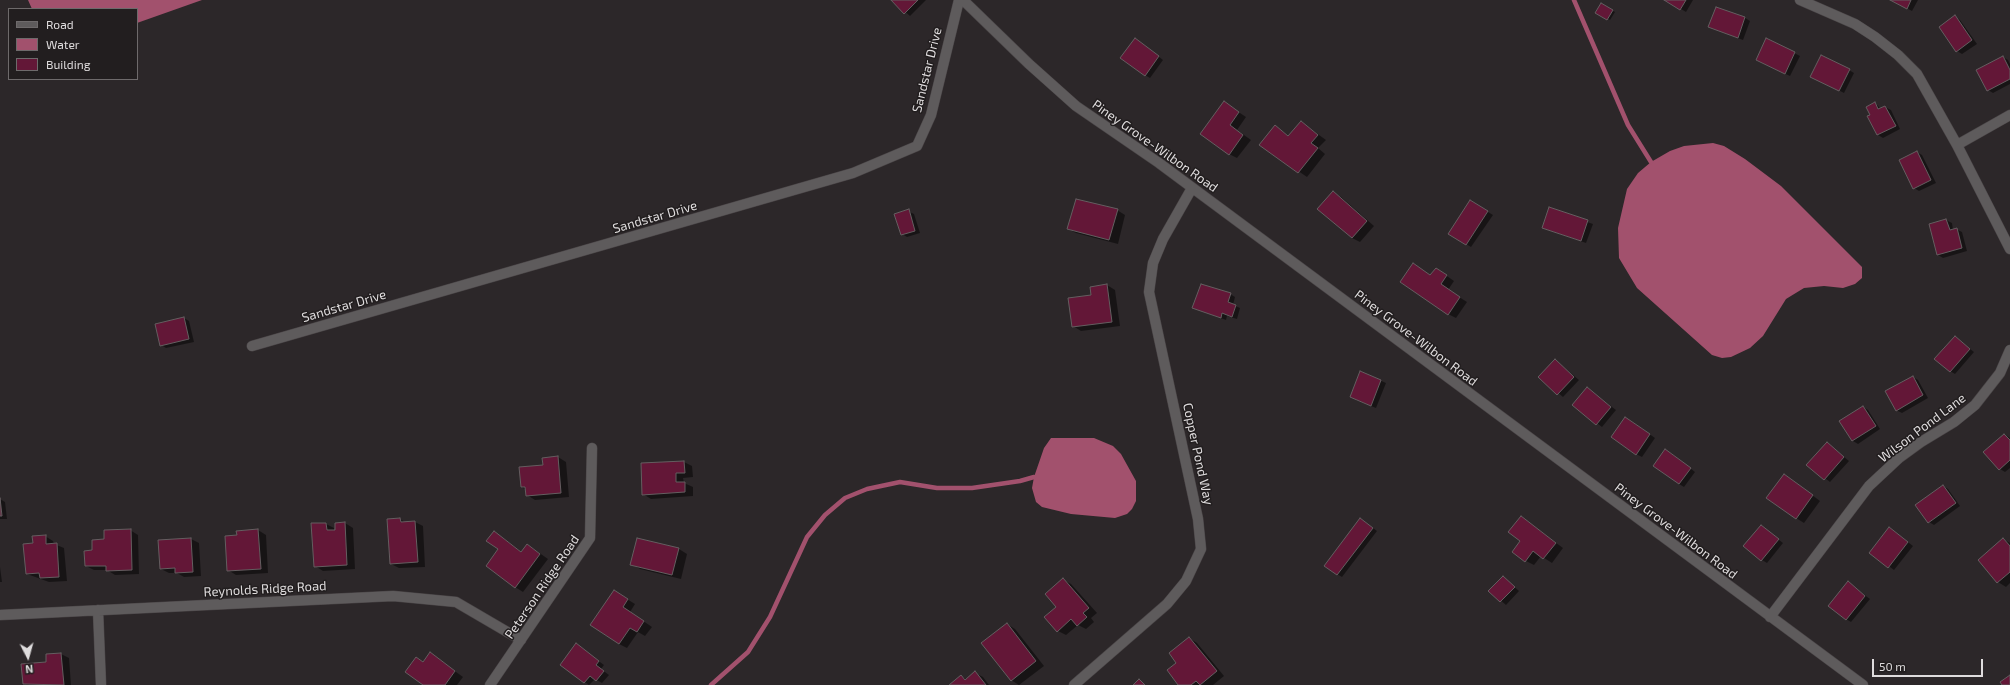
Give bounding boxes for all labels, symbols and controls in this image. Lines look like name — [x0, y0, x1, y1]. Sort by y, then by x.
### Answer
legend — [8, 8, 138, 80]
text: Road — [46, 17, 74, 31]
street label: Sandstar Drive — [909, 26, 945, 114]
text: Water — [46, 37, 80, 51]
text: Building — [46, 57, 90, 71]
street label: Piney Grove-Wilbon Road — [1089, 97, 1221, 195]
street label: Sandstar Drive — [611, 197, 699, 237]
street label: Sandstar Drive — [300, 286, 388, 326]
street label: Piney Grove-Wilbon Road — [1351, 287, 1481, 389]
street label: Wilson Pond Lane — [1875, 390, 1969, 466]
street label: Copper Pond Way — [1180, 402, 1216, 506]
street label: Piney Grove-Wilbon Road — [1611, 480, 1741, 582]
street label: Peterson Ridge Road — [501, 532, 583, 642]
street label: Reynolds Ridge Road — [203, 578, 327, 600]
north arrow — [8, 637, 48, 677]
scale bar — [1874, 651, 1985, 677]
text: 50 m — [1879, 659, 1906, 673]
text: N — [25, 663, 34, 676]

